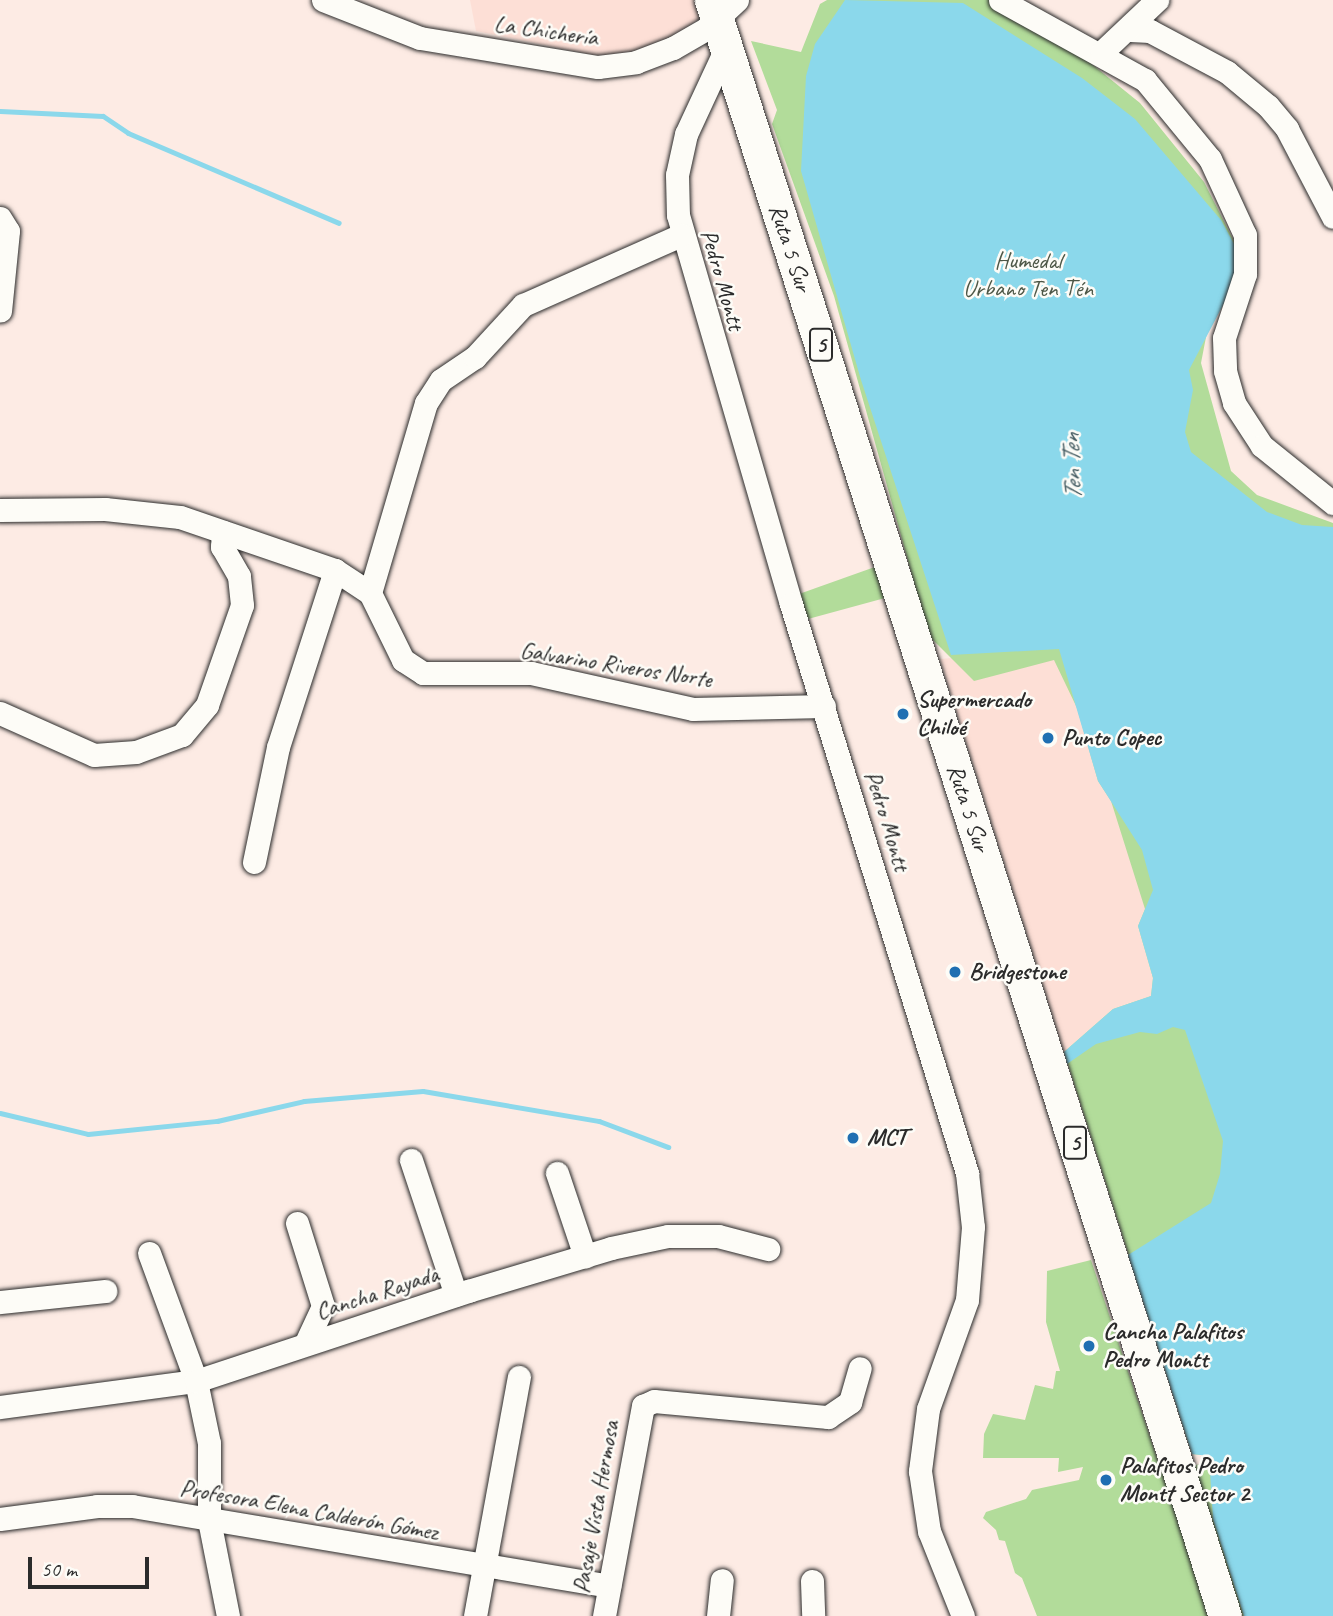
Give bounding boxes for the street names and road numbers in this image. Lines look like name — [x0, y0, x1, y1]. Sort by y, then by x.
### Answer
street label: La Chichería — [492, 9, 600, 53]
street label: Ruta 5 Sur — [762, 201, 818, 295]
street label: Pedro Montt — [694, 226, 750, 334]
road number: 5 — [809, 326, 833, 364]
street label: Galvarino Riveros Norte — [518, 636, 714, 694]
street label: Ruta 5 Sur — [940, 761, 996, 855]
street label: Pedro Montt — [858, 767, 916, 875]
road number: 5 — [1063, 1124, 1087, 1162]
street label: Cancha Rayada — [312, 1260, 442, 1326]
street label: Pasaje Vista Hermosa — [567, 1418, 625, 1596]
street label: Profesora Elena Calderón Gómez — [178, 1473, 440, 1547]

